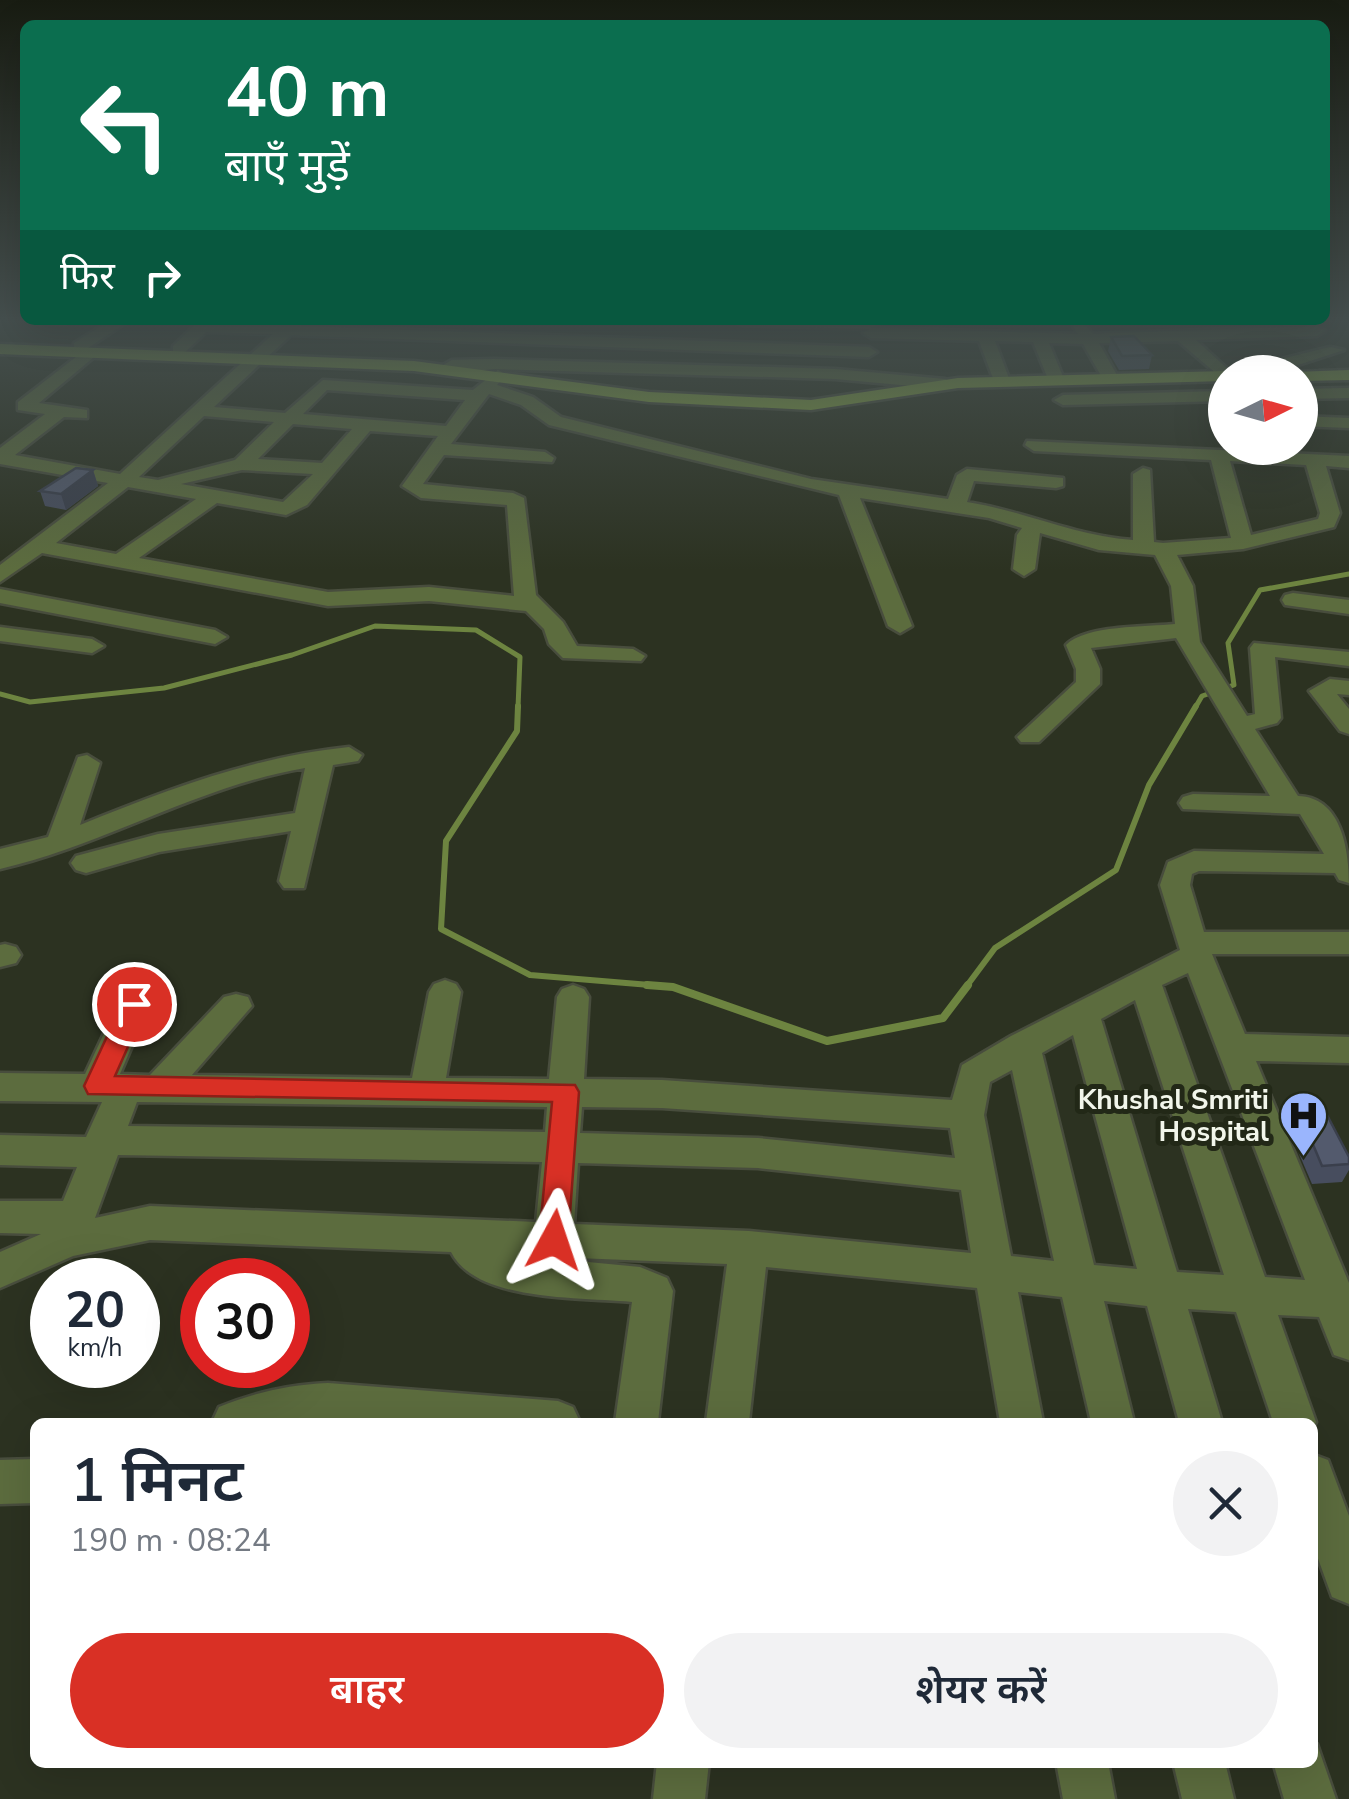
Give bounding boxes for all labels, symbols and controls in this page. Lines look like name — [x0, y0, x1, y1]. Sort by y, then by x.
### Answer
text: 40 m — [225, 45, 389, 141]
icon: left — [60, 60, 190, 190]
text: बाएँ मुड़ें — [225, 136, 350, 197]
icon: right — [135, 250, 190, 305]
text: फिर — [60, 251, 115, 302]
north arrow — [1208, 355, 1318, 465]
map controls — [1208, 355, 1318, 465]
pin — [92, 962, 177, 1047]
icon: arrive — [107, 977, 162, 1032]
place label: Khushal Smriti Hospital — [1078, 1081, 1269, 1151]
hospital icon: Khushal Smriti Hospital — [1278, 1090, 1330, 1158]
position arrow — [502, 1188, 606, 1292]
speed limit sign: 30 — [180, 1258, 310, 1388]
text: 20 — [65, 1276, 125, 1345]
text: km/h — [67, 1331, 123, 1365]
text: 1 मिनट — [70, 1440, 244, 1522]
button: close — [1173, 1451, 1278, 1556]
text: 190 m · 08:24 — [70, 1519, 271, 1562]
button: बाहर — [70, 1633, 664, 1748]
button: शेयर करें — [684, 1633, 1278, 1748]

